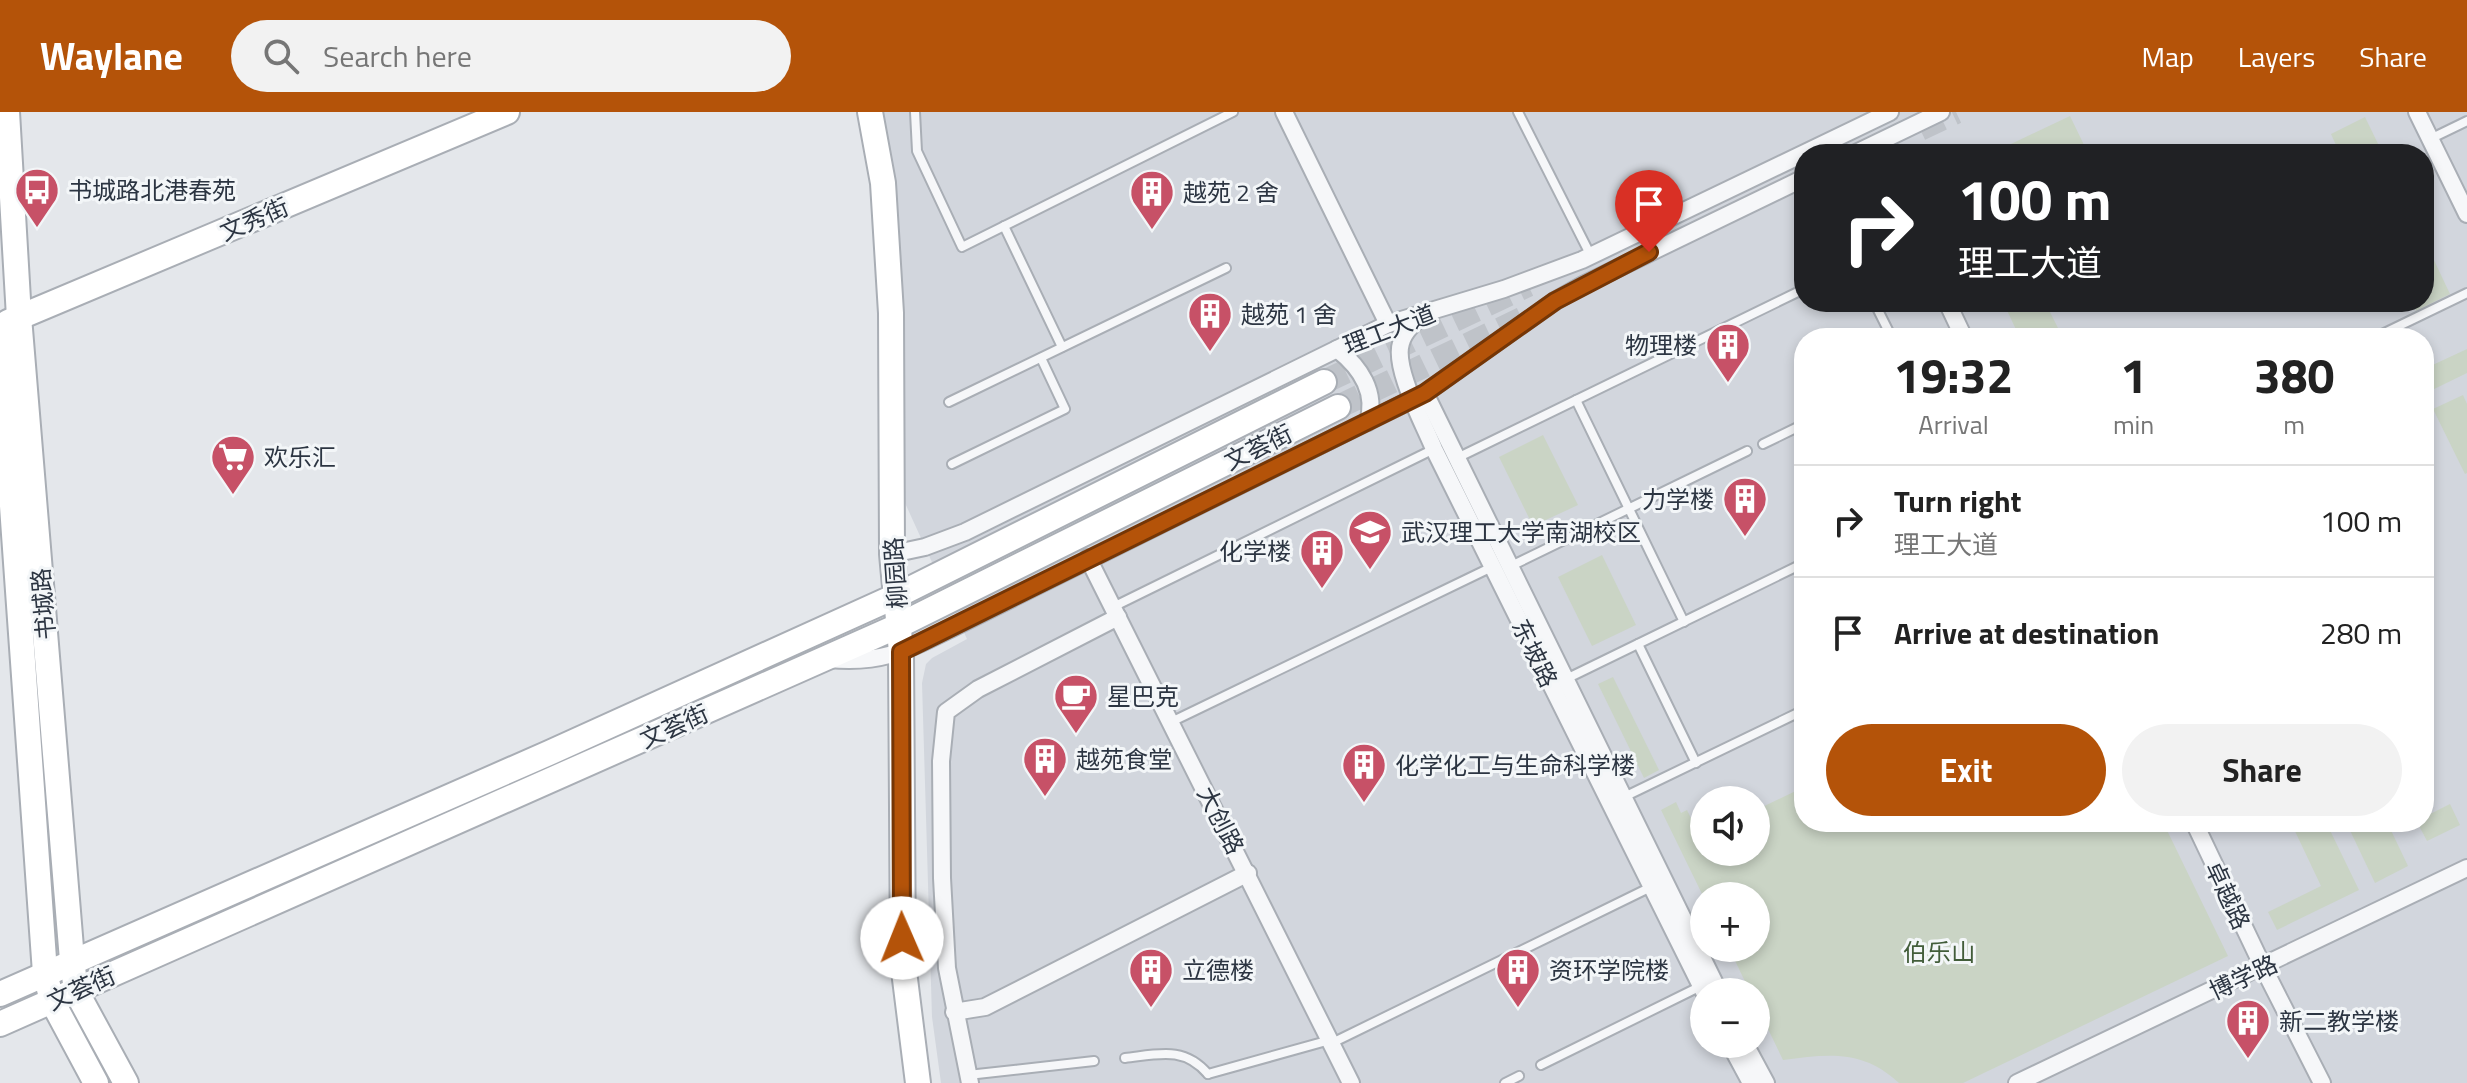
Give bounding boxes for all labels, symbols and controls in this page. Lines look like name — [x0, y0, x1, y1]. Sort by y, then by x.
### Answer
search box — [231, 20, 791, 92]
text: Waylane — [40, 27, 183, 85]
text: Search here — [323, 33, 472, 79]
icon: search — [259, 34, 303, 78]
text: Map — [2141, 35, 2194, 78]
text: Layers — [2238, 35, 2315, 78]
text: Share — [2359, 35, 2427, 78]
text: 100 m — [1958, 157, 2111, 242]
bus stop icon: 书城路北港春苑 — [13, 166, 61, 229]
building icon: 越苑 2 舍 — [1128, 168, 1176, 231]
pin — [1615, 170, 1683, 252]
place label: 书城路北港春苑 — [68, 172, 236, 208]
place label: 越苑 2 舍 — [1183, 174, 1279, 210]
icon: right — [1826, 176, 1930, 280]
icon: arrive — [1627, 182, 1671, 226]
street label: 文秀街 — [214, 188, 294, 250]
text: 理工大道 — [1958, 235, 2102, 290]
building icon: 越苑 1 舍 — [1186, 290, 1234, 353]
street label: 理工大道 — [1338, 295, 1440, 363]
place label: 越苑 1 舍 — [1241, 296, 1337, 332]
building icon: 物理楼 — [1704, 321, 1752, 384]
place label: 物理楼 — [1625, 327, 1697, 363]
text: 19:32 — [1894, 339, 2013, 412]
text: 1 — [2120, 339, 2147, 412]
text: 380 — [2254, 339, 2334, 412]
text: Arrival — [1918, 405, 1989, 444]
text: min — [2113, 405, 2154, 444]
text: m — [2283, 405, 2305, 444]
street label: 文荟街 — [1218, 415, 1298, 479]
supermarket icon: 欢乐汇 — [209, 433, 257, 496]
place label: 欢乐汇 — [264, 439, 336, 475]
building icon: 力学楼 — [1721, 475, 1769, 538]
text: Turn right — [1894, 478, 2022, 524]
place label: 力学楼 — [1642, 481, 1714, 517]
text: 100 m — [2320, 498, 2402, 544]
icon: right — [1826, 499, 1870, 543]
school or university icon: 武汉理工大学南湖校区 — [1346, 508, 1394, 571]
place label: 武汉理工大学南湖校区 — [1401, 514, 1641, 550]
text: 理工大道 — [1894, 525, 1998, 564]
building icon: 化学楼 — [1298, 527, 1346, 590]
place label: 化学楼 — [1219, 533, 1291, 569]
street label: 柳园路 — [875, 536, 915, 610]
street label: 书城路 — [22, 567, 64, 641]
text: Arrive at destination — [1894, 610, 2159, 656]
text: 280 m — [2320, 610, 2402, 656]
icon: arrive — [1826, 611, 1870, 655]
street label: 东坡路 — [1503, 613, 1567, 693]
cafe icon: 星巴克 — [1052, 672, 1100, 735]
place label: 星巴克 — [1107, 678, 1179, 714]
street label: 文荟街 — [634, 695, 714, 757]
button: Exit — [1826, 724, 2106, 816]
button: Share — [2122, 724, 2402, 816]
building icon: 越苑食堂 — [1021, 735, 1069, 798]
place label: 越苑食堂 — [1076, 741, 1172, 777]
building icon: 化学化工与生命科学楼 — [1340, 741, 1388, 804]
place label: 化学化工与生命科学楼 — [1395, 747, 1635, 783]
street label: 大创路 — [1189, 780, 1253, 860]
map controls — [1690, 786, 1770, 1058]
button: sound — [1690, 786, 1770, 866]
street label: 卓越路 — [2196, 855, 2260, 935]
button: + — [1690, 882, 1770, 962]
position arrow — [860, 896, 944, 980]
park label: 伯乐山 — [1903, 934, 1975, 970]
street label: 博学路 — [2203, 945, 2283, 1009]
building icon: 立德楼 — [1127, 946, 1175, 1009]
building icon: 资环学院楼 — [1494, 946, 1542, 1009]
place label: 立德楼 — [1182, 952, 1254, 988]
place label: 资环学院楼 — [1549, 952, 1669, 988]
street label: 文荟街 — [41, 957, 121, 1019]
button: − — [1690, 978, 1770, 1058]
building icon: 新二教学楼 — [2224, 997, 2272, 1060]
place label: 新二教学楼 — [2279, 1003, 2399, 1039]

